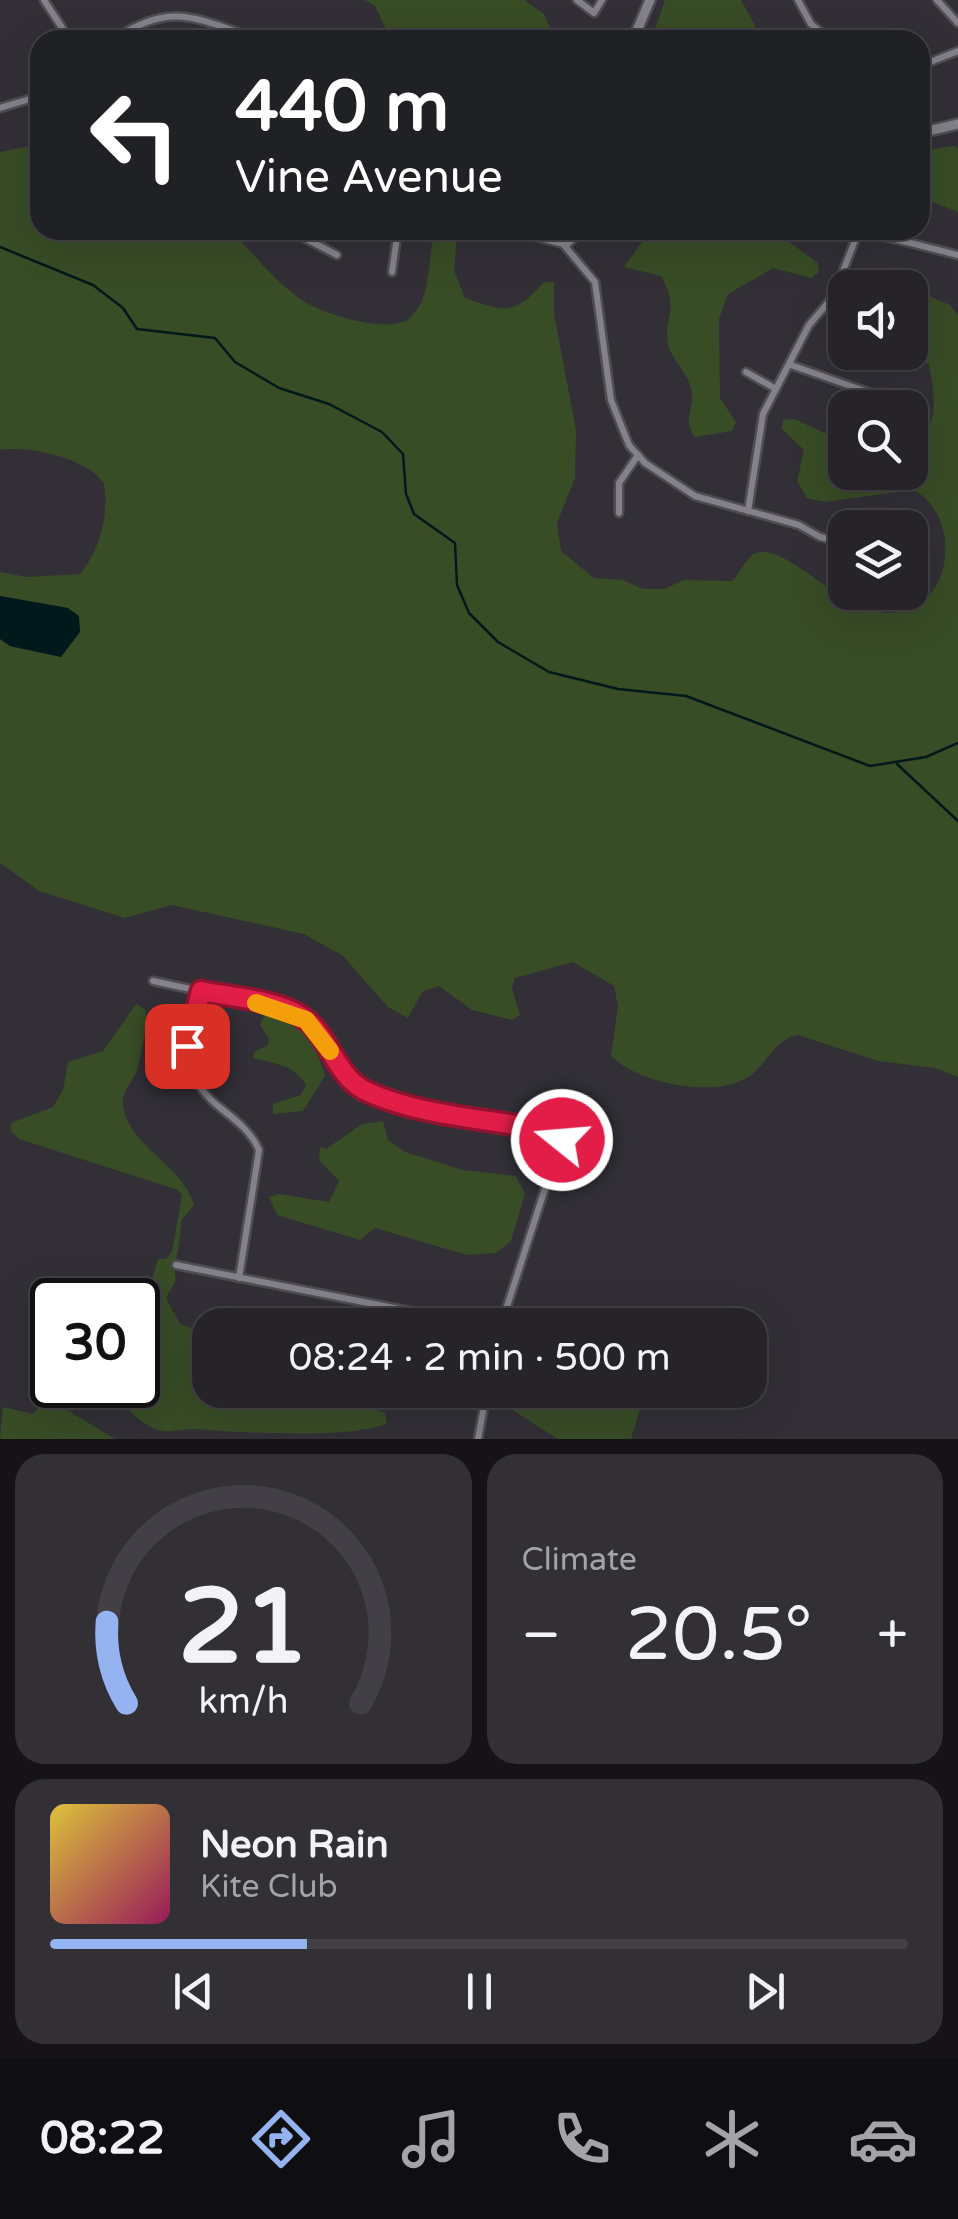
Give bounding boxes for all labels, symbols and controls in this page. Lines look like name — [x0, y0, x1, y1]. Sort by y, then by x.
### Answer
text: 440 m — [235, 66, 449, 150]
icon: left — [70, 70, 200, 200]
text: Vine Avenue — [235, 151, 503, 205]
map controls — [828, 270, 928, 610]
button: sound — [828, 270, 928, 370]
button: search — [828, 390, 928, 490]
button: layers — [828, 510, 928, 610]
pin — [145, 1004, 230, 1089]
icon: arrive — [160, 1019, 215, 1074]
position arrow — [510, 1088, 614, 1192]
speed limit sign: 30 — [30, 1278, 160, 1408]
text: 08:24 · 2 min · 500 m — [288, 1335, 671, 1381]
text: Climate — [522, 1541, 637, 1579]
text: 21 — [178, 1566, 309, 1691]
text: 20.5° — [625, 1590, 813, 1680]
text: − — [522, 1603, 561, 1669]
text: + — [877, 1603, 908, 1669]
text: km/h — [198, 1680, 288, 1723]
text: Neon Rain — [200, 1822, 389, 1868]
text: Kite Club — [200, 1868, 338, 1906]
icon: previous — [166, 1964, 221, 2019]
icon: pause — [452, 1964, 507, 2019]
icon: next — [738, 1964, 793, 2019]
icon: directions — [246, 2104, 316, 2174]
icon: music — [396, 2104, 466, 2174]
icon: phone — [547, 2104, 617, 2174]
icon: climate — [697, 2104, 767, 2174]
icon: car — [848, 2104, 918, 2174]
text: 08:22 — [40, 2112, 165, 2166]

